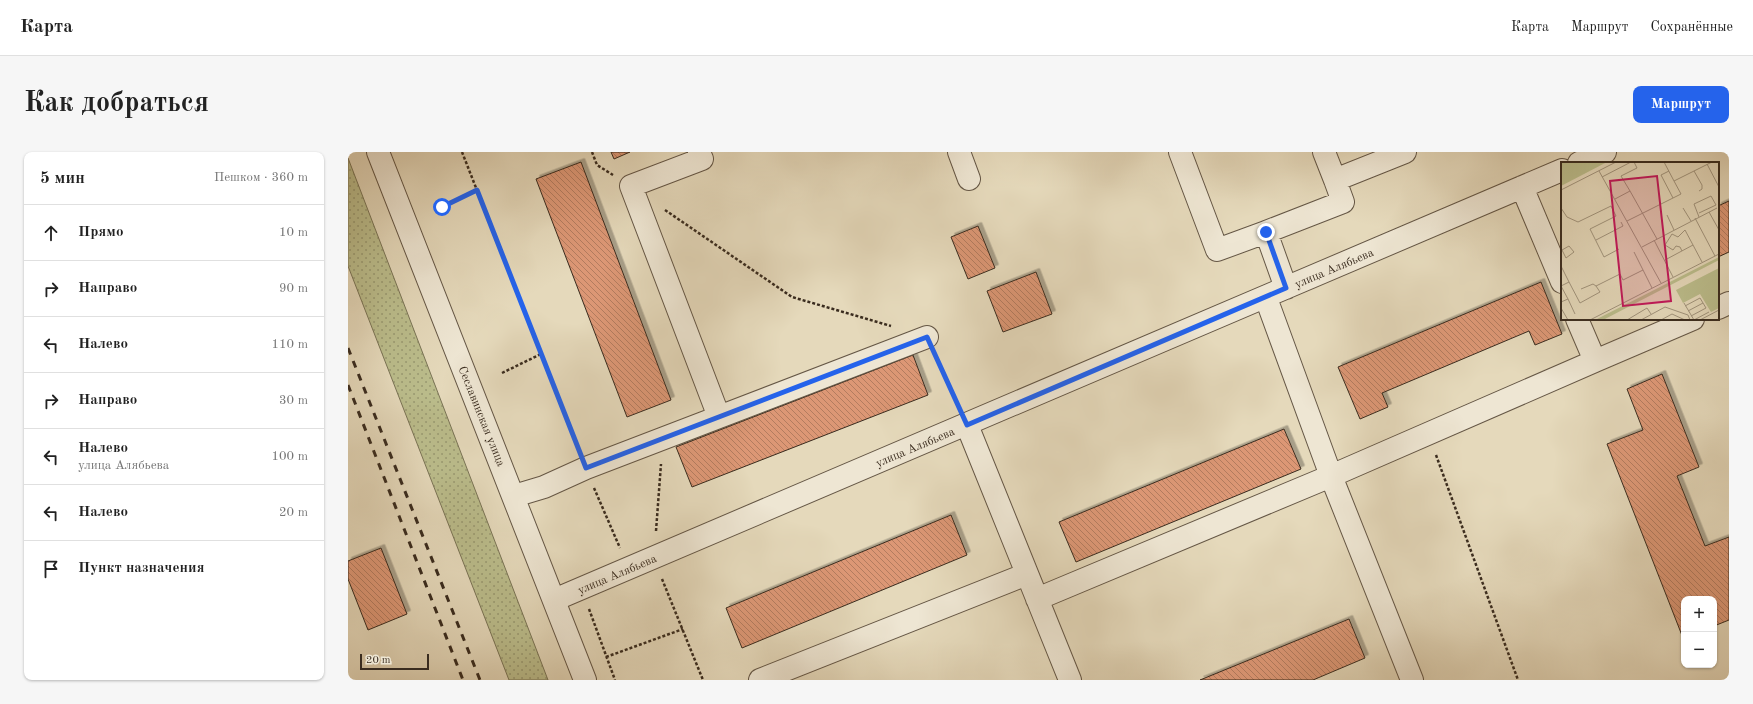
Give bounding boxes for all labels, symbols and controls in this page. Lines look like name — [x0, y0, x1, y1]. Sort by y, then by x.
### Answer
text: Карта — [20, 18, 73, 37]
text: Карта — [1511, 20, 1549, 34]
text: Маршрут — [1571, 20, 1628, 34]
text: Сохранённые — [1650, 20, 1733, 34]
button: Маршрут — [1633, 86, 1729, 123]
text: Как добраться — [24, 90, 209, 118]
inset map — [1561, 162, 1719, 320]
text: 5 мин — [40, 170, 85, 187]
text: Пешком · 360 m — [214, 171, 308, 184]
route start — [433, 198, 451, 216]
icon: ahead — [40, 222, 62, 244]
route end — [1257, 223, 1275, 241]
text: Прямо — [78, 225, 124, 240]
text: 10 m — [279, 226, 308, 239]
street label: улица Алябьева — [1293, 247, 1376, 291]
icon: right — [40, 278, 62, 300]
text: Направо — [78, 281, 137, 296]
text: 90 m — [279, 282, 308, 295]
icon: left — [40, 334, 62, 356]
text: Налево — [78, 337, 128, 352]
text: 110 m — [271, 338, 308, 351]
street label: Сеславинская улица — [455, 365, 507, 468]
icon: right — [40, 390, 62, 412]
text: Направо — [78, 393, 137, 408]
text: 30 m — [279, 394, 308, 407]
street label: улица Алябьева — [874, 426, 957, 470]
text: Налево — [78, 441, 128, 456]
icon: left — [40, 446, 62, 468]
text: 100 m — [271, 450, 308, 463]
text: улица Алябьева — [78, 459, 169, 472]
icon: left — [40, 502, 62, 524]
text: Налево — [78, 505, 128, 520]
text: 20 m — [279, 506, 308, 519]
street label: улица Алябьева — [576, 553, 659, 597]
icon: arrive — [40, 558, 62, 580]
text: Пункт назначения — [78, 561, 205, 576]
map controls — [1681, 596, 1717, 668]
button: + — [1681, 596, 1717, 632]
button: − — [1681, 632, 1717, 668]
scale bar — [360, 652, 429, 671]
text: 20 m — [366, 655, 391, 666]

